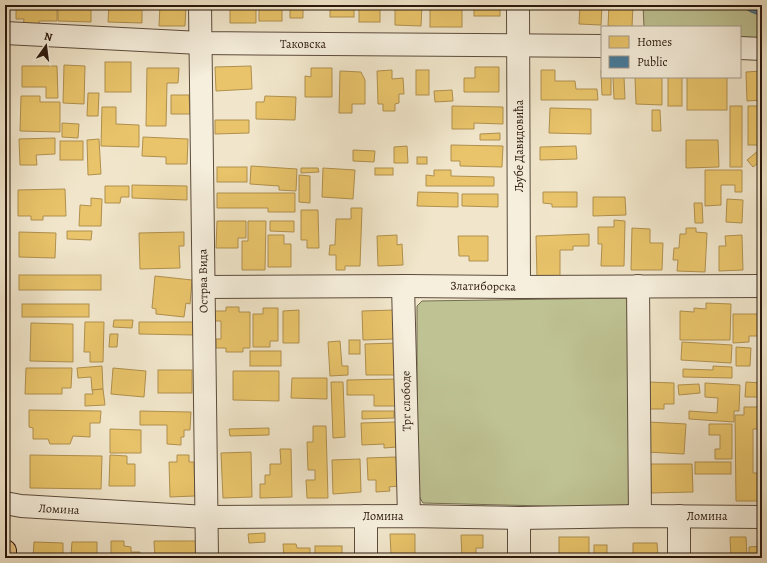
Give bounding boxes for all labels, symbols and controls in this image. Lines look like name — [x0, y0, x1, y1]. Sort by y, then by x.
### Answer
north arrow — [26, 26, 66, 66]
legend — [601, 26, 741, 78]
text: N — [43, 29, 54, 45]
text: Homes — [637, 34, 672, 50]
street label: Таковска — [280, 36, 326, 52]
text: Public — [637, 54, 668, 70]
street label: Љубе Давидовића — [511, 99, 527, 192]
street label: Острва Вида — [194, 248, 212, 313]
street label: Златиборска — [450, 277, 516, 295]
street label: Трг слободе — [397, 370, 415, 432]
street label: Ломина — [38, 500, 80, 518]
street label: Ломина — [362, 508, 404, 524]
street label: Ломина — [686, 508, 728, 524]

